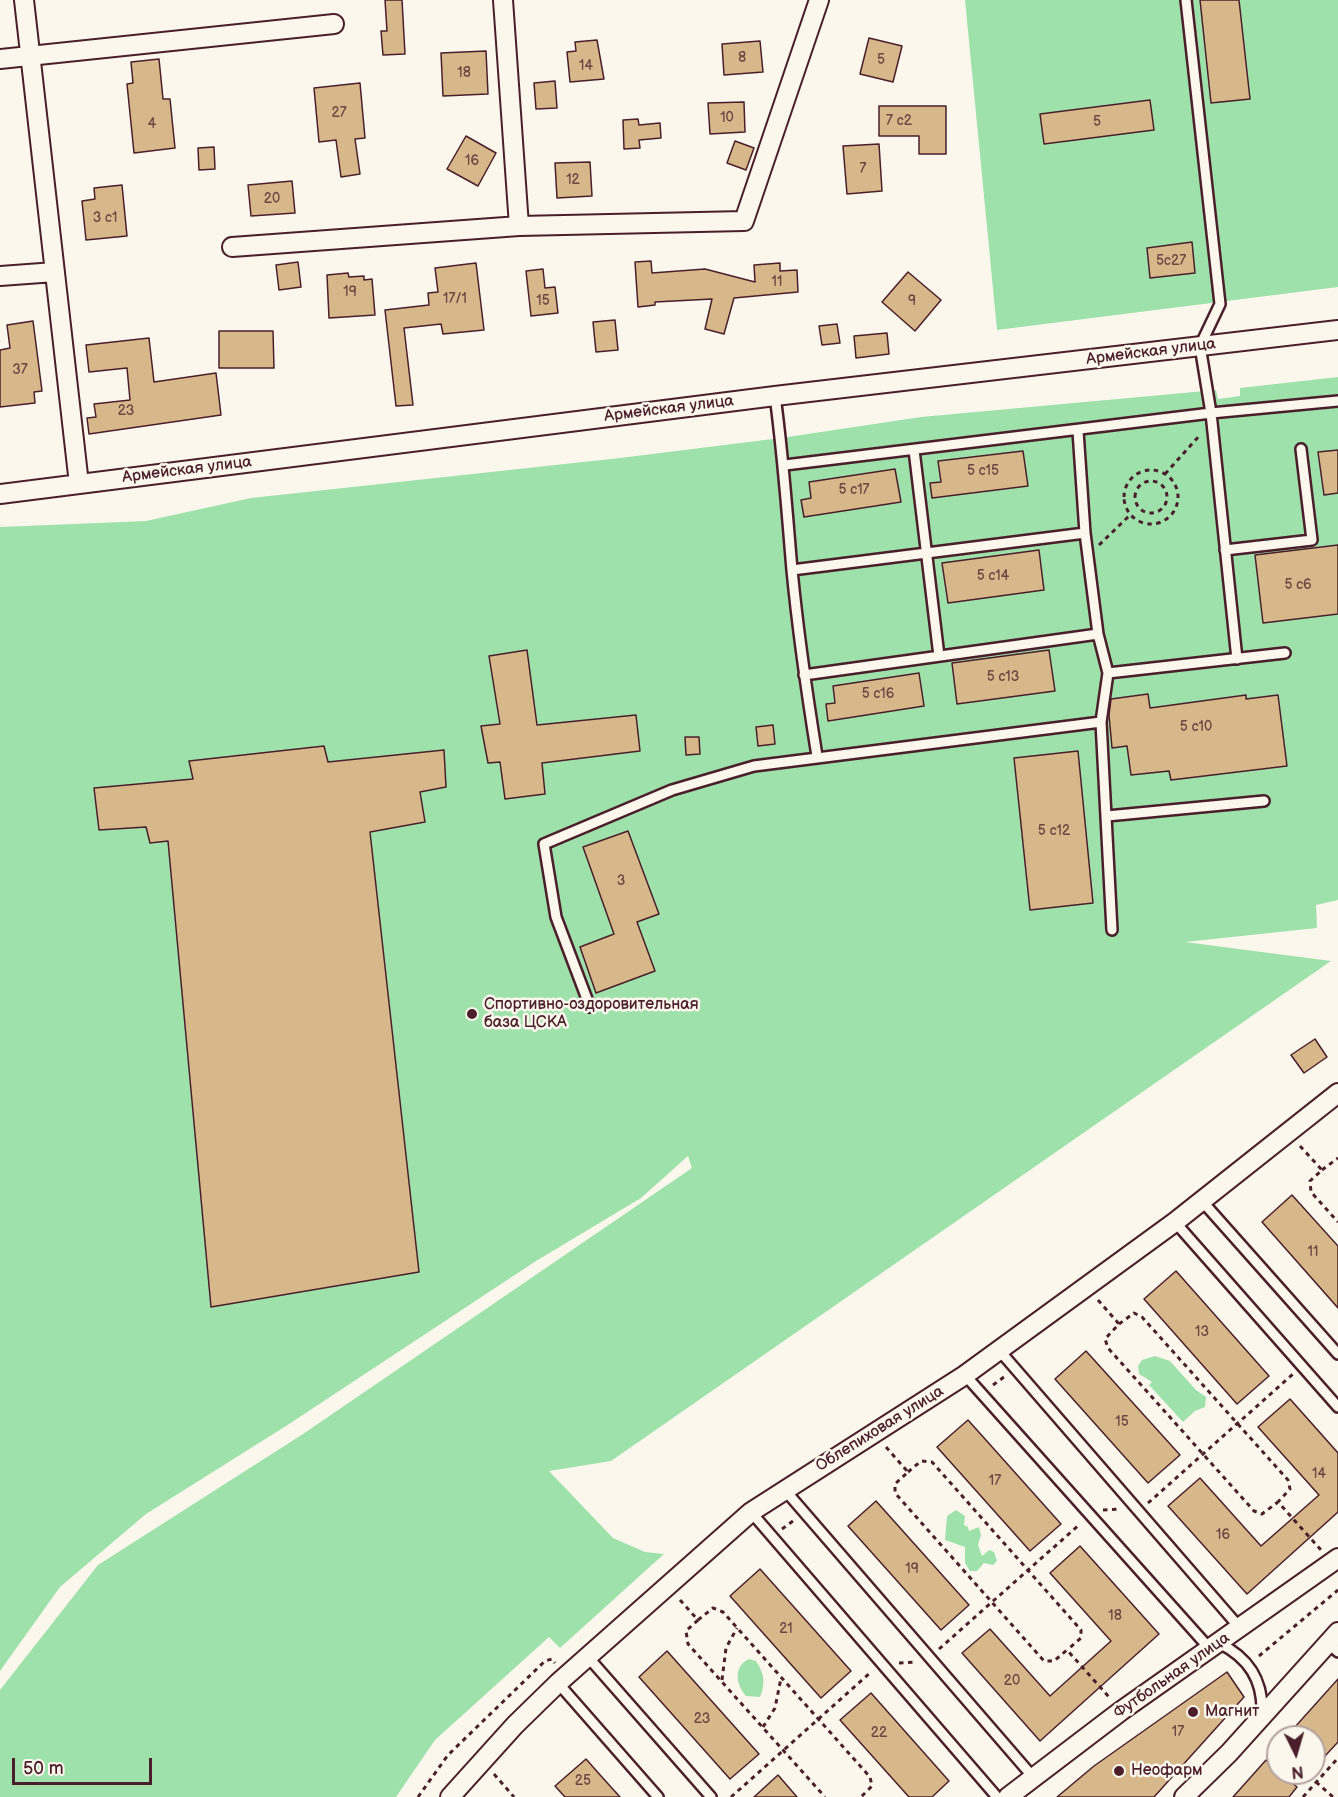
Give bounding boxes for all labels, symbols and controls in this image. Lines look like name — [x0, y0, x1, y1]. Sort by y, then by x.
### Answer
house number: 8 — [738, 50, 746, 66]
house number: 5 — [877, 52, 885, 68]
house number: 14 — [579, 58, 593, 74]
house number: 18 — [457, 65, 471, 81]
house number: 27 — [331, 105, 347, 121]
house number: 10 — [720, 110, 734, 126]
house number: 7 с2 — [886, 113, 912, 129]
house number: 5 — [1093, 114, 1101, 130]
house number: 4 — [148, 116, 156, 132]
house number: 16 — [465, 153, 479, 169]
house number: 7 — [860, 161, 866, 177]
house number: 12 — [566, 172, 580, 188]
house number: 20 — [264, 191, 280, 207]
house number: 3 с1 — [93, 210, 117, 226]
house number: 5с27 — [1156, 253, 1186, 269]
house number: 11 — [772, 274, 782, 290]
house number: 19 — [343, 284, 357, 300]
house number: 17/1 — [443, 291, 467, 307]
house number: 15 — [536, 293, 550, 309]
house number: 9 — [908, 293, 916, 309]
street label: Армейская улица — [1085, 335, 1217, 369]
house number: 37 — [12, 362, 28, 378]
street label: Армейская улица — [603, 392, 735, 426]
house number: 23 — [118, 403, 134, 419]
street label: Армейская улица — [121, 453, 253, 487]
house number: 5 с15 — [967, 463, 999, 479]
house number: 5 с17 — [839, 482, 869, 498]
house number: 5 с14 — [977, 568, 1009, 584]
house number: 5 с6 — [1284, 577, 1312, 593]
house number: 5 с13 — [987, 669, 1019, 685]
house number: 5 с16 — [862, 686, 894, 702]
house number: 5 с10 — [1180, 719, 1212, 735]
house number: 5 с12 — [1038, 823, 1070, 839]
house number: 3 — [617, 873, 625, 889]
place label: Спортивно-оздоровительная база ЦСКА — [484, 995, 699, 1033]
marker: Спортивно-оздоровительная база ЦСКА — [465, 1007, 479, 1021]
house number: 11 — [1308, 1244, 1318, 1260]
house number: 13 — [1195, 1324, 1209, 1340]
street label: Облепиховая улица — [813, 1382, 947, 1476]
house number: 15 — [1115, 1414, 1129, 1430]
house number: 14 — [1312, 1466, 1326, 1482]
house number: 17 — [989, 1473, 1001, 1489]
house number: 16 — [1216, 1527, 1230, 1543]
house number: 19 — [905, 1561, 919, 1577]
house number: 18 — [1108, 1608, 1122, 1624]
house number: 21 — [779, 1621, 793, 1637]
street label: Футбольная улица — [1110, 1629, 1234, 1723]
house number: 20 — [1004, 1673, 1020, 1689]
place label: Магнит — [1205, 1702, 1260, 1722]
marker: Магнит — [1186, 1705, 1200, 1719]
house number: 23 — [694, 1711, 710, 1727]
house number: 17 — [1172, 1724, 1184, 1740]
house number: 22 — [871, 1725, 887, 1741]
north arrow — [1266, 1725, 1326, 1785]
scale bar — [15, 1746, 154, 1784]
text: 50 m — [23, 1758, 64, 1779]
place label: Неофарм — [1131, 1761, 1203, 1781]
text: N — [1291, 1761, 1304, 1781]
marker: Неофарм — [1112, 1764, 1126, 1778]
house number: 25 — [575, 1773, 591, 1789]

